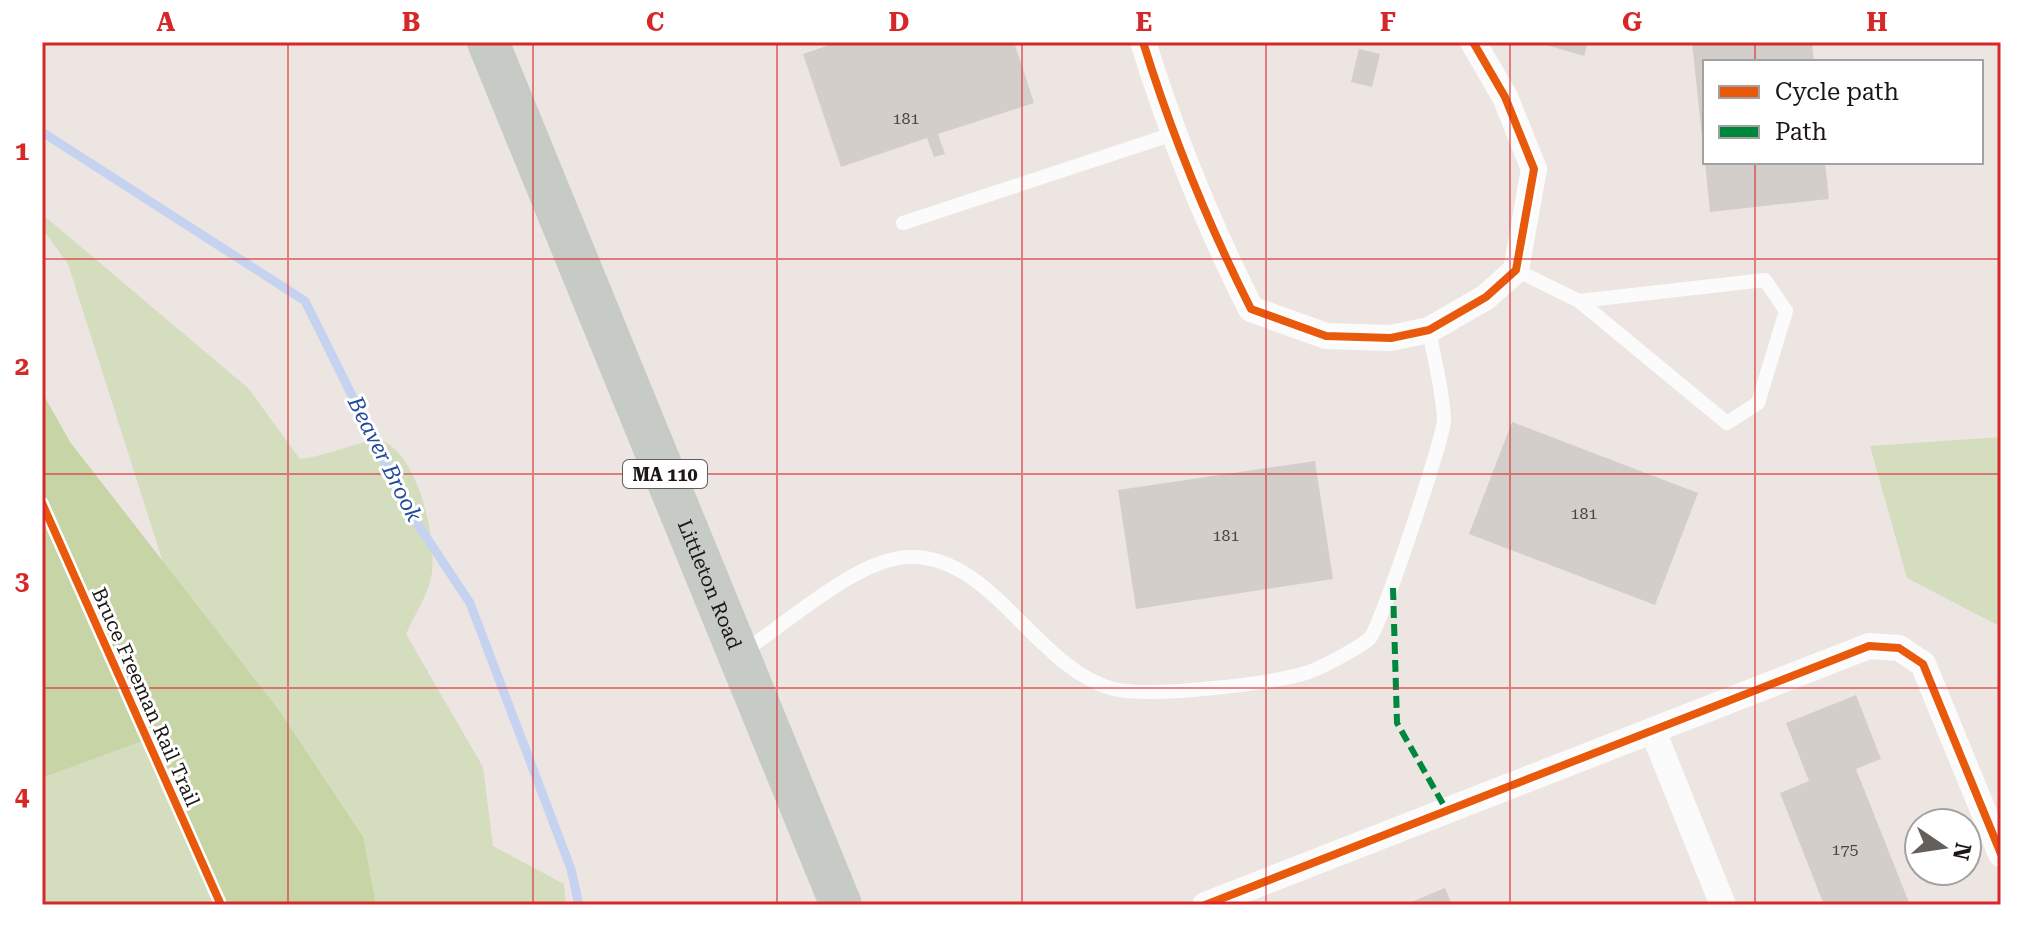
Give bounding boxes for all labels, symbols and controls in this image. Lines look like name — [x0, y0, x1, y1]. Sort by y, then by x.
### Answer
text: A — [157, 7, 176, 37]
text: B — [402, 7, 420, 37]
text: C — [646, 7, 664, 37]
text: D — [889, 7, 909, 37]
text: E — [1136, 7, 1152, 37]
text: F — [1380, 7, 1396, 37]
text: G — [1622, 7, 1642, 37]
text: H — [1866, 7, 1888, 37]
legend — [1703, 60, 1983, 164]
text: Cycle path — [1775, 78, 1899, 106]
house number: 181 — [893, 109, 919, 128]
text: Path — [1775, 118, 1827, 146]
text: 1 — [15, 136, 29, 166]
text: 2 — [15, 351, 29, 381]
water label: Beaver Brook — [342, 391, 427, 526]
road number: MA 110 — [623, 460, 707, 488]
house number: 181 — [1571, 504, 1597, 523]
street label: Littleton Road — [673, 516, 747, 653]
house number: 181 — [1213, 526, 1239, 545]
text: 3 — [15, 566, 29, 596]
street label: Bruce Freeman Rail Trail — [87, 584, 205, 810]
text: 4 — [15, 781, 30, 811]
north arrow — [1903, 807, 1983, 887]
house number: 175 — [1832, 840, 1858, 859]
text: N — [1948, 840, 1976, 863]

